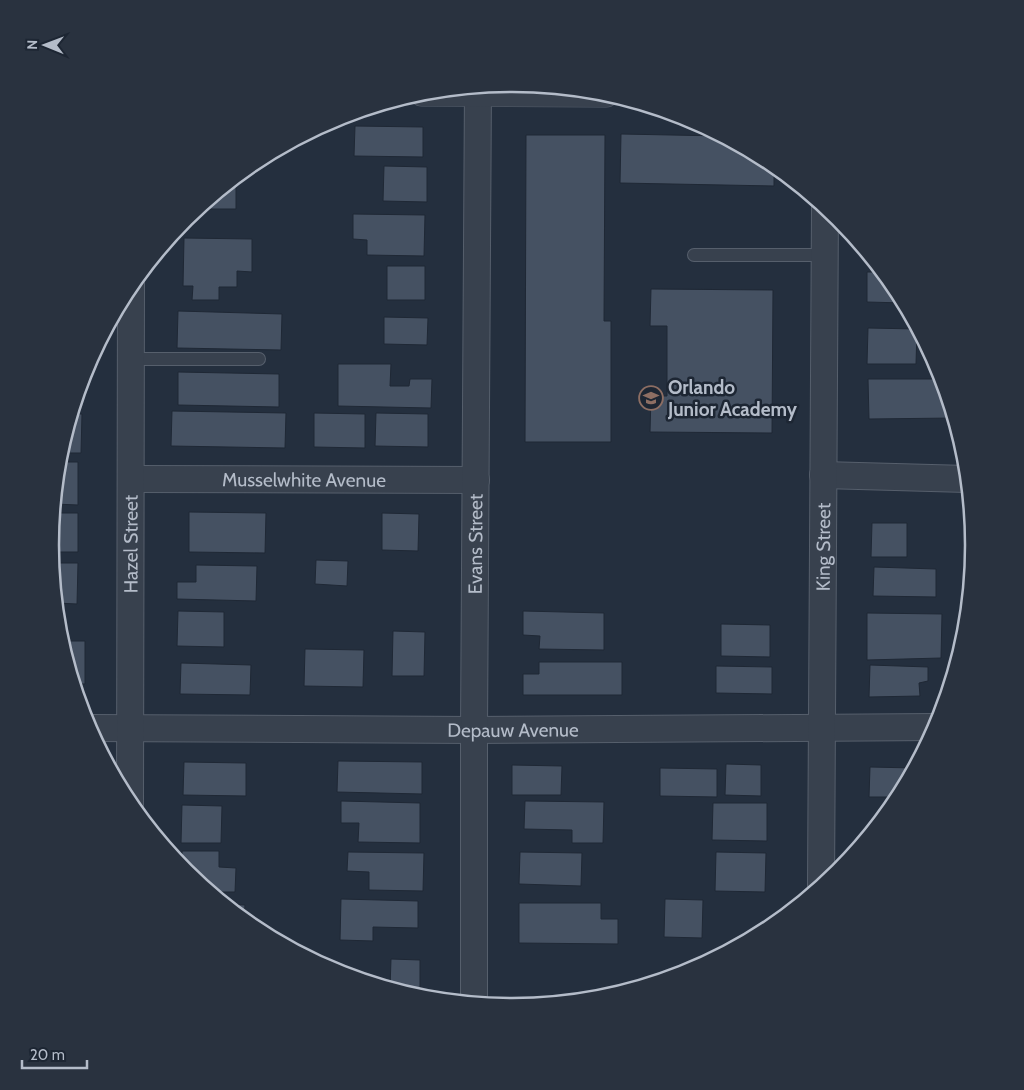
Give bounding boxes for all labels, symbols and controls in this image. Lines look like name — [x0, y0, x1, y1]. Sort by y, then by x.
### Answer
north arrow — [20, 20, 70, 70]
text: N — [23, 40, 41, 50]
place label: Orlando Junior Academy — [667, 376, 798, 421]
school or university icon: Orlando Junior Academy — [638, 385, 664, 411]
street label: Musselwhite Avenue — [222, 468, 386, 492]
street label: Evans Street — [464, 493, 487, 594]
street label: Hazel Street — [119, 494, 143, 593]
street label: King Street — [812, 502, 835, 591]
street label: Depauw Avenue — [447, 718, 579, 742]
scale bar — [22, 1038, 88, 1070]
text: 20 m — [30, 1046, 65, 1064]

